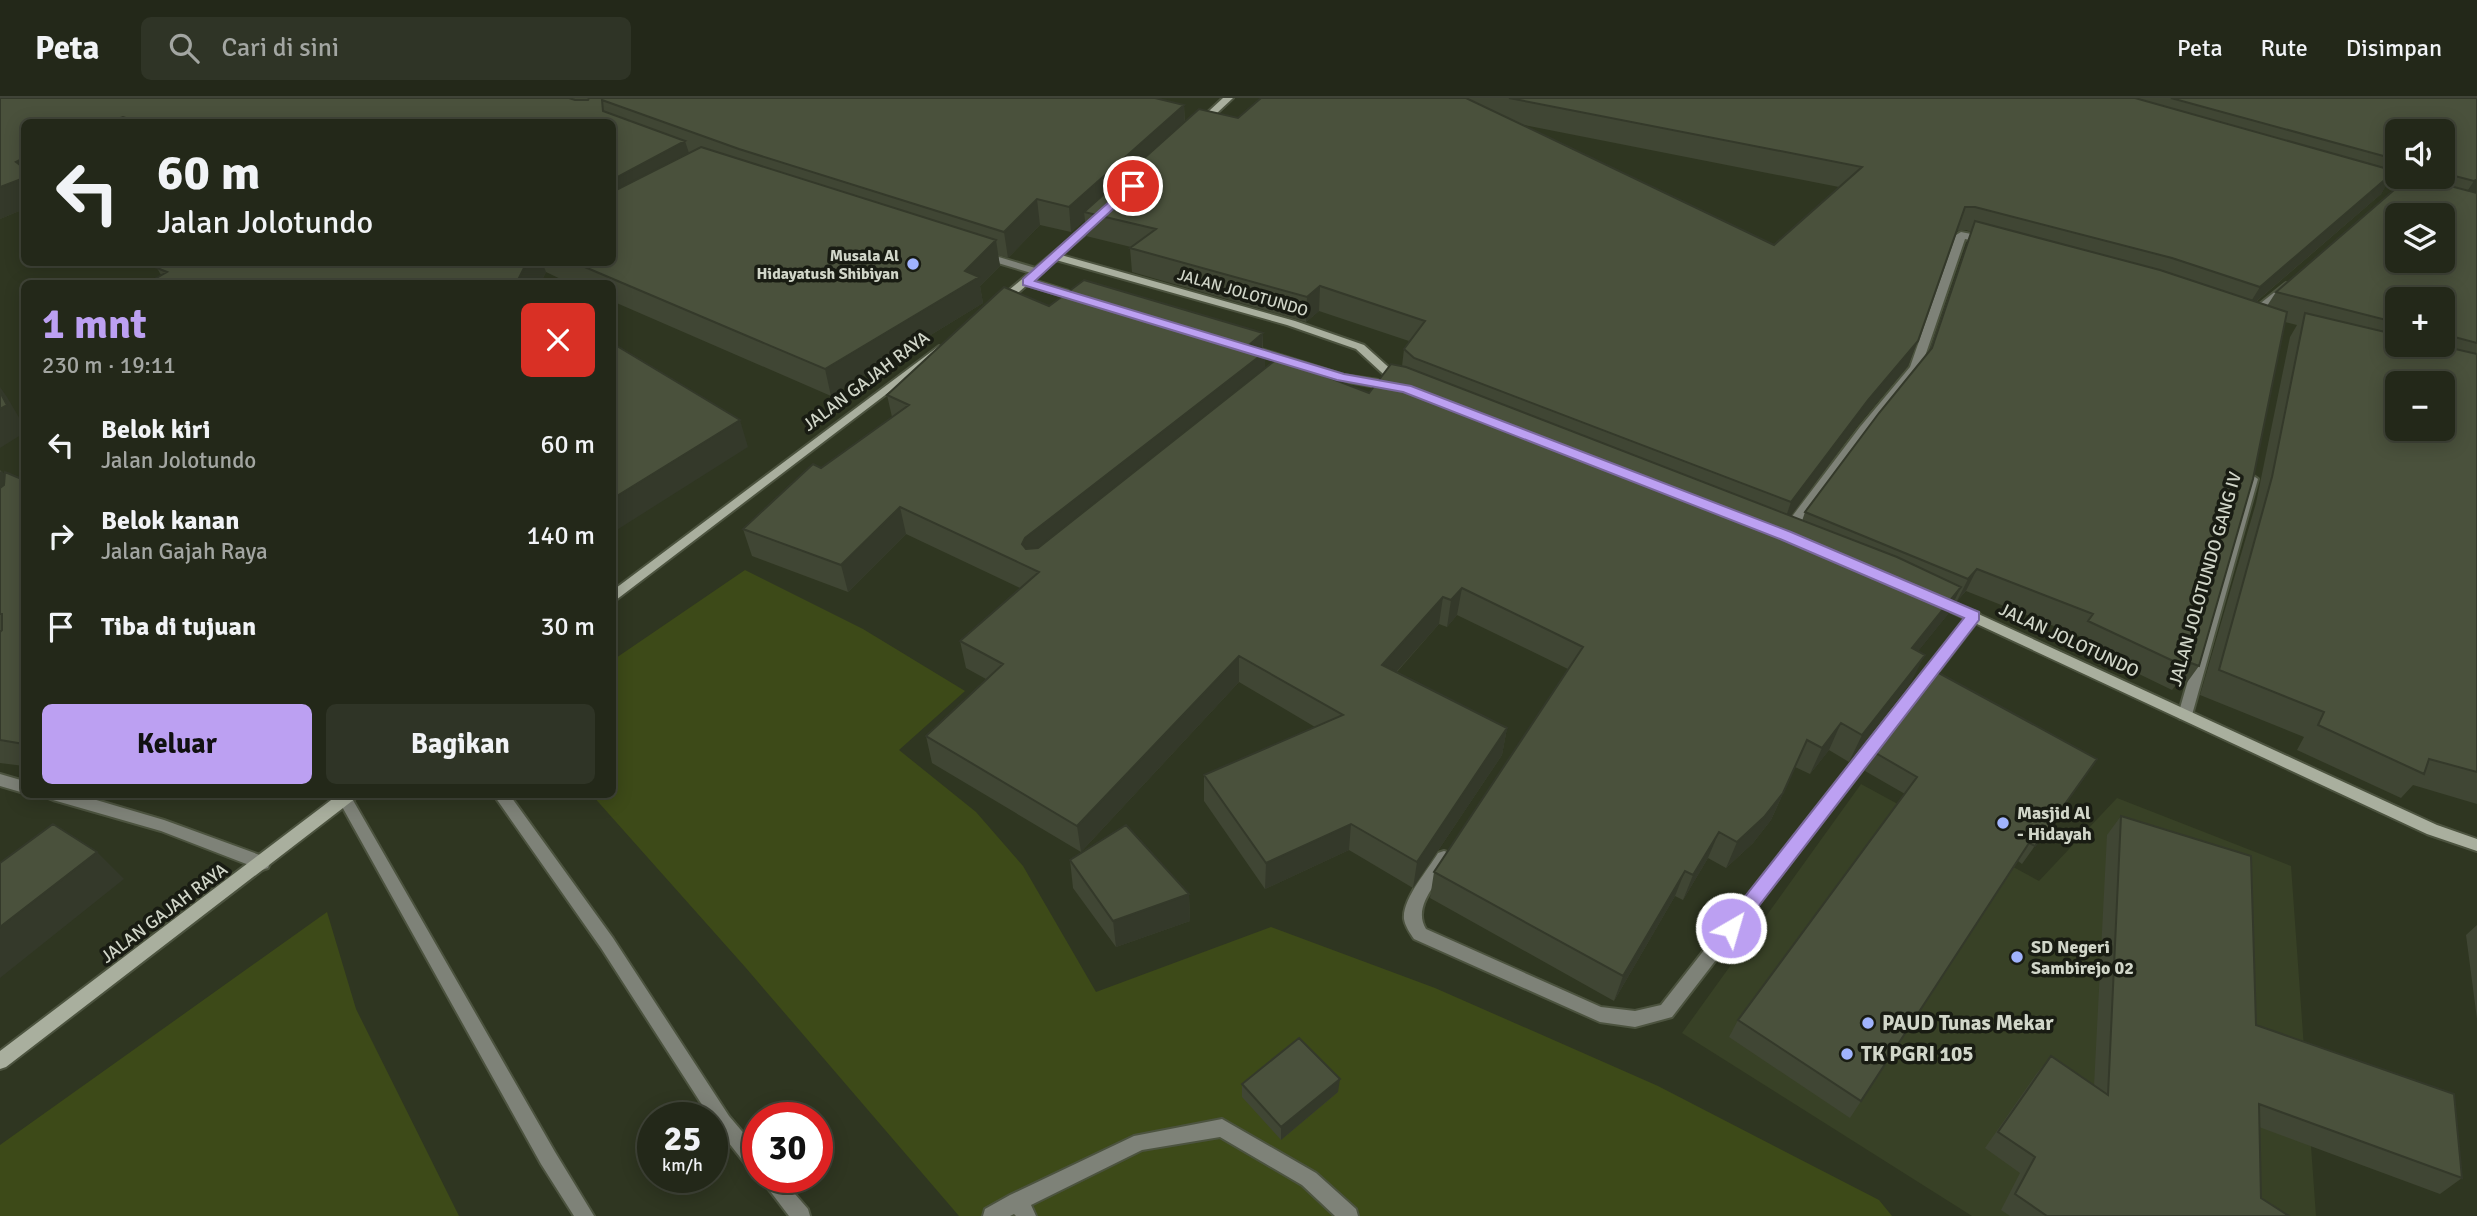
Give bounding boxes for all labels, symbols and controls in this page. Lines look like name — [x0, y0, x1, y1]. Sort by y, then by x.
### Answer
search box — [141, 17, 631, 80]
text: Peta — [35, 28, 99, 69]
icon: search — [165, 29, 203, 67]
text: Cari di sini — [221, 32, 339, 64]
text: Peta — [2177, 33, 2223, 63]
text: Rute — [2261, 33, 2308, 63]
text: Disimpan — [2346, 33, 2442, 63]
map controls — [2385, 119, 2455, 441]
button: sound — [2385, 119, 2455, 189]
text: 60 m — [157, 143, 260, 203]
icon: left — [42, 147, 133, 238]
pin — [1103, 156, 1163, 216]
icon: arrive — [1114, 167, 1152, 205]
text: Jalan Jolotundo — [157, 203, 373, 242]
button: layers — [2385, 203, 2455, 273]
place label: Musala Al Hidayatush Shibiyan — [756, 246, 899, 284]
marker: Musala Al Hidayatush Shibiyan — [905, 256, 921, 272]
street label: JALAN JOLOTUNDO — [1175, 265, 1310, 321]
button: + — [2385, 287, 2455, 357]
text: 1 mnt — [42, 299, 147, 350]
button: close — [521, 303, 595, 377]
street label: JALAN GAJAH RAYA — [798, 326, 934, 436]
text: 230 m · 19:11 — [42, 351, 176, 380]
button: − — [2385, 371, 2455, 441]
text: Belok kiri — [101, 414, 210, 446]
icon: left — [42, 426, 80, 464]
text: 60 m — [540, 429, 595, 461]
text: Jalan Jolotundo — [101, 446, 256, 475]
street label: JALAN JOLOTUNDO GANG IV — [2164, 469, 2246, 689]
text: Belok kanan — [101, 505, 239, 537]
icon: right — [42, 517, 80, 555]
text: 140 m — [526, 520, 595, 552]
text: Jalan Gajah Raya — [101, 537, 268, 566]
street label: JALAN JOLOTUNDO — [1996, 598, 2142, 682]
icon: arrive — [42, 608, 80, 646]
text: Tiba di tujuan — [101, 611, 256, 643]
text: 30 m — [540, 611, 595, 643]
button: Keluar — [42, 704, 312, 784]
button: Bagikan — [326, 704, 595, 784]
place label: Masjid Al - Hidayah — [2017, 802, 2092, 845]
marker: Masjid Al - Hidayah — [1995, 815, 2011, 831]
street label: JALAN GAJAH RAYA — [96, 858, 232, 968]
position arrow — [1694, 891, 1768, 965]
place label: SD Negeri Sambirejo 02 — [2031, 936, 2134, 979]
marker: SD Negeri Sambirejo 02 — [2009, 949, 2025, 965]
place label: PAUD Tunas Mekar — [1882, 1010, 2054, 1036]
marker: PAUD Tunas Mekar — [1860, 1015, 1876, 1031]
place label: TK PGRI 105 — [1861, 1041, 1974, 1067]
marker: TK PGRI 105 — [1839, 1046, 1855, 1062]
speed limit sign: 30 — [742, 1102, 833, 1193]
text: 25 — [664, 1117, 701, 1160]
text: km/h — [662, 1154, 703, 1176]

